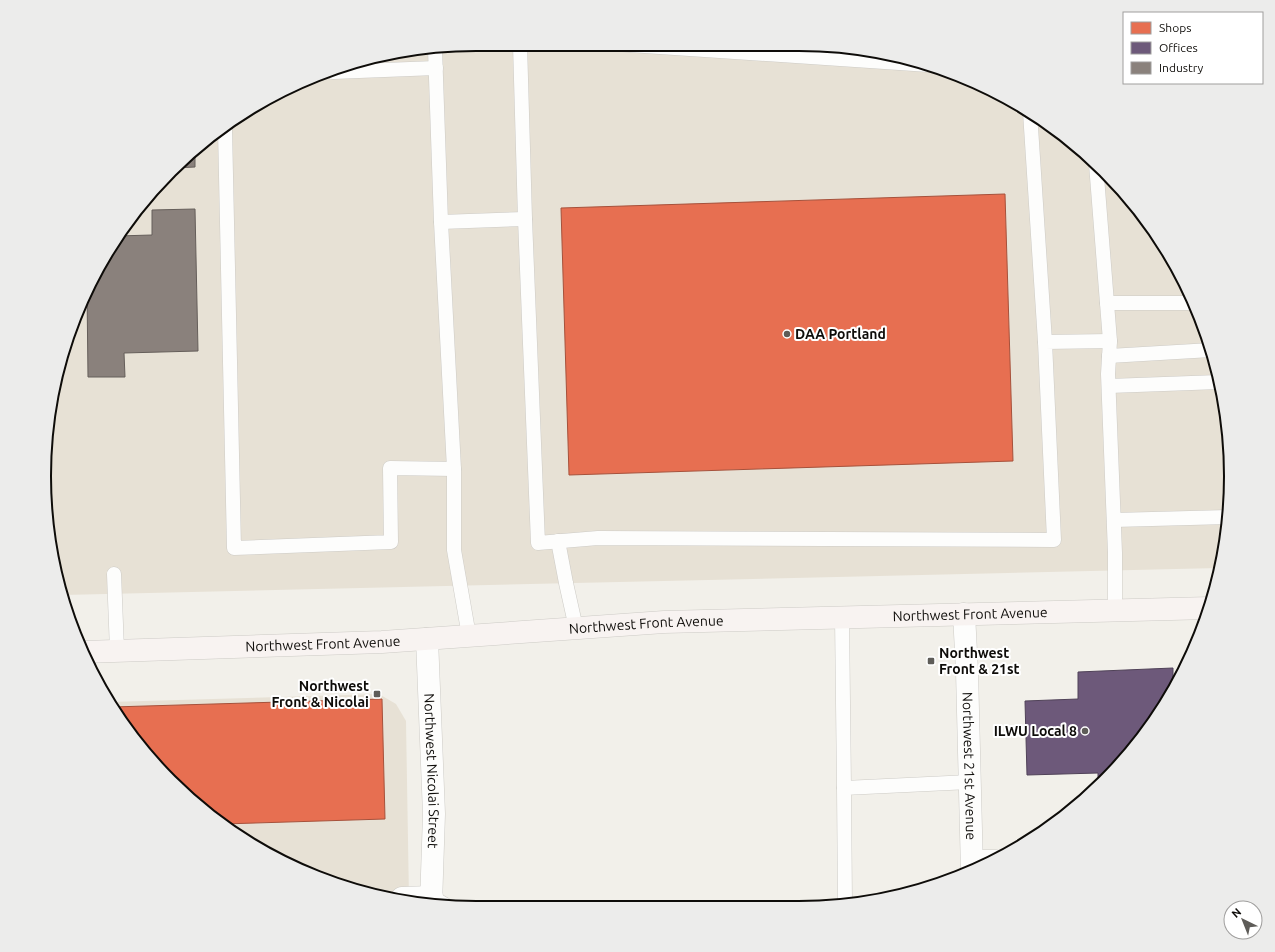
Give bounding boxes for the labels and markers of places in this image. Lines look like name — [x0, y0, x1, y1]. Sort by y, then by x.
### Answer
place label: DAA Portland — [795, 326, 886, 342]
marker: DAA Portland — [782, 329, 792, 339]
place label: Northwest Front & 21st — [939, 645, 1020, 677]
marker: Northwest Front & 21st — [926, 656, 936, 666]
place label: Northwest Front & Nicolai — [272, 678, 369, 710]
marker: Northwest Front & Nicolai — [372, 689, 382, 699]
place label: ILWU Local 8 — [994, 723, 1077, 739]
marker: ILWU Local 8 — [1080, 726, 1090, 736]

